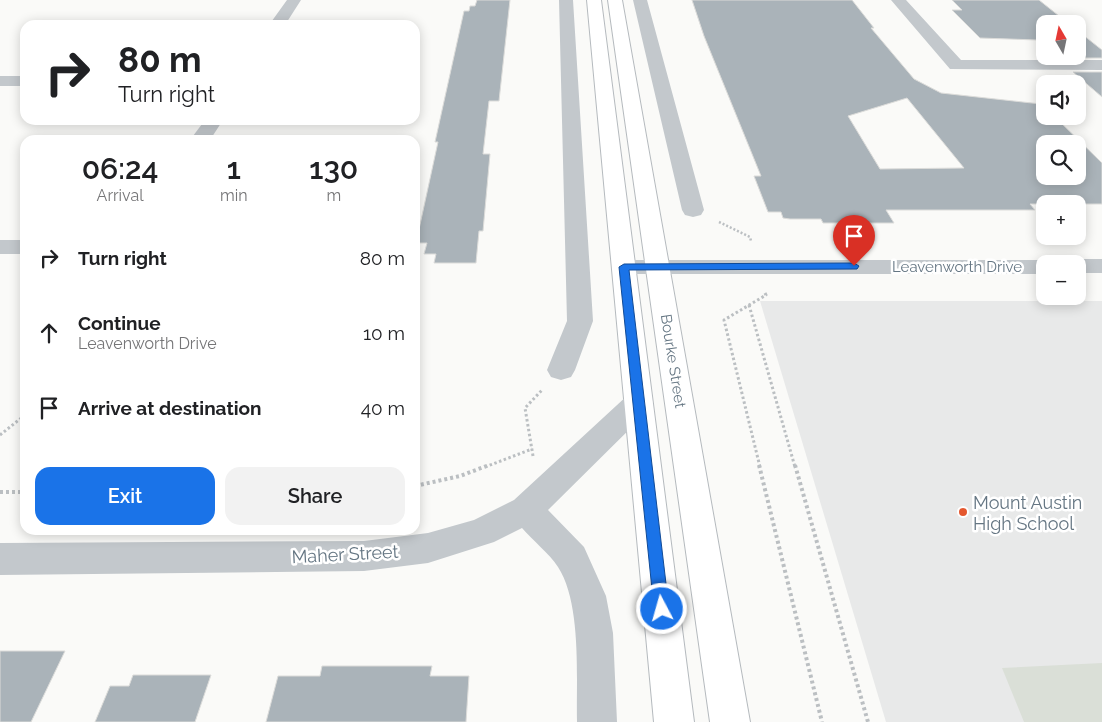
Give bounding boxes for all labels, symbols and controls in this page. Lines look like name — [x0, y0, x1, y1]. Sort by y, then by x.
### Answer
north arrow — [1036, 15, 1086, 65]
map controls — [1036, 15, 1086, 305]
text: 80 m — [118, 39, 202, 80]
icon: right — [35, 40, 100, 105]
button: sound — [1036, 75, 1086, 125]
text: Turn right — [118, 81, 215, 107]
button: search — [1036, 135, 1086, 185]
text: 06:24 — [82, 151, 158, 186]
text: 1 — [227, 151, 241, 186]
text: 130 — [309, 151, 358, 186]
text: Arrival — [97, 186, 144, 205]
text: min — [220, 186, 248, 205]
text: m — [326, 186, 341, 205]
button: + — [1036, 195, 1086, 245]
pin — [833, 215, 875, 266]
icon: arrive — [840, 222, 868, 250]
icon: right — [35, 244, 63, 272]
text: Turn right — [78, 247, 167, 269]
text: 80 m — [360, 247, 405, 269]
button: − — [1036, 255, 1086, 305]
street label: Leavenworth Drive — [892, 258, 1022, 276]
text: Continue — [78, 312, 161, 334]
street label: Bourke Street — [657, 313, 689, 409]
icon: ahead — [35, 319, 63, 347]
text: 10 m — [363, 322, 405, 344]
text: Leavenworth Drive — [78, 334, 217, 353]
icon: arrive — [35, 394, 63, 422]
text: Arrive at destination — [78, 397, 262, 419]
text: 40 m — [361, 397, 405, 419]
button: Exit — [35, 467, 215, 525]
button: Share — [225, 467, 405, 525]
place label: Mount Austin High School — [973, 492, 1082, 534]
marker: Mount Austin High School — [957, 506, 969, 518]
street label: Maher Street — [291, 541, 399, 567]
position arrow — [635, 582, 687, 634]

